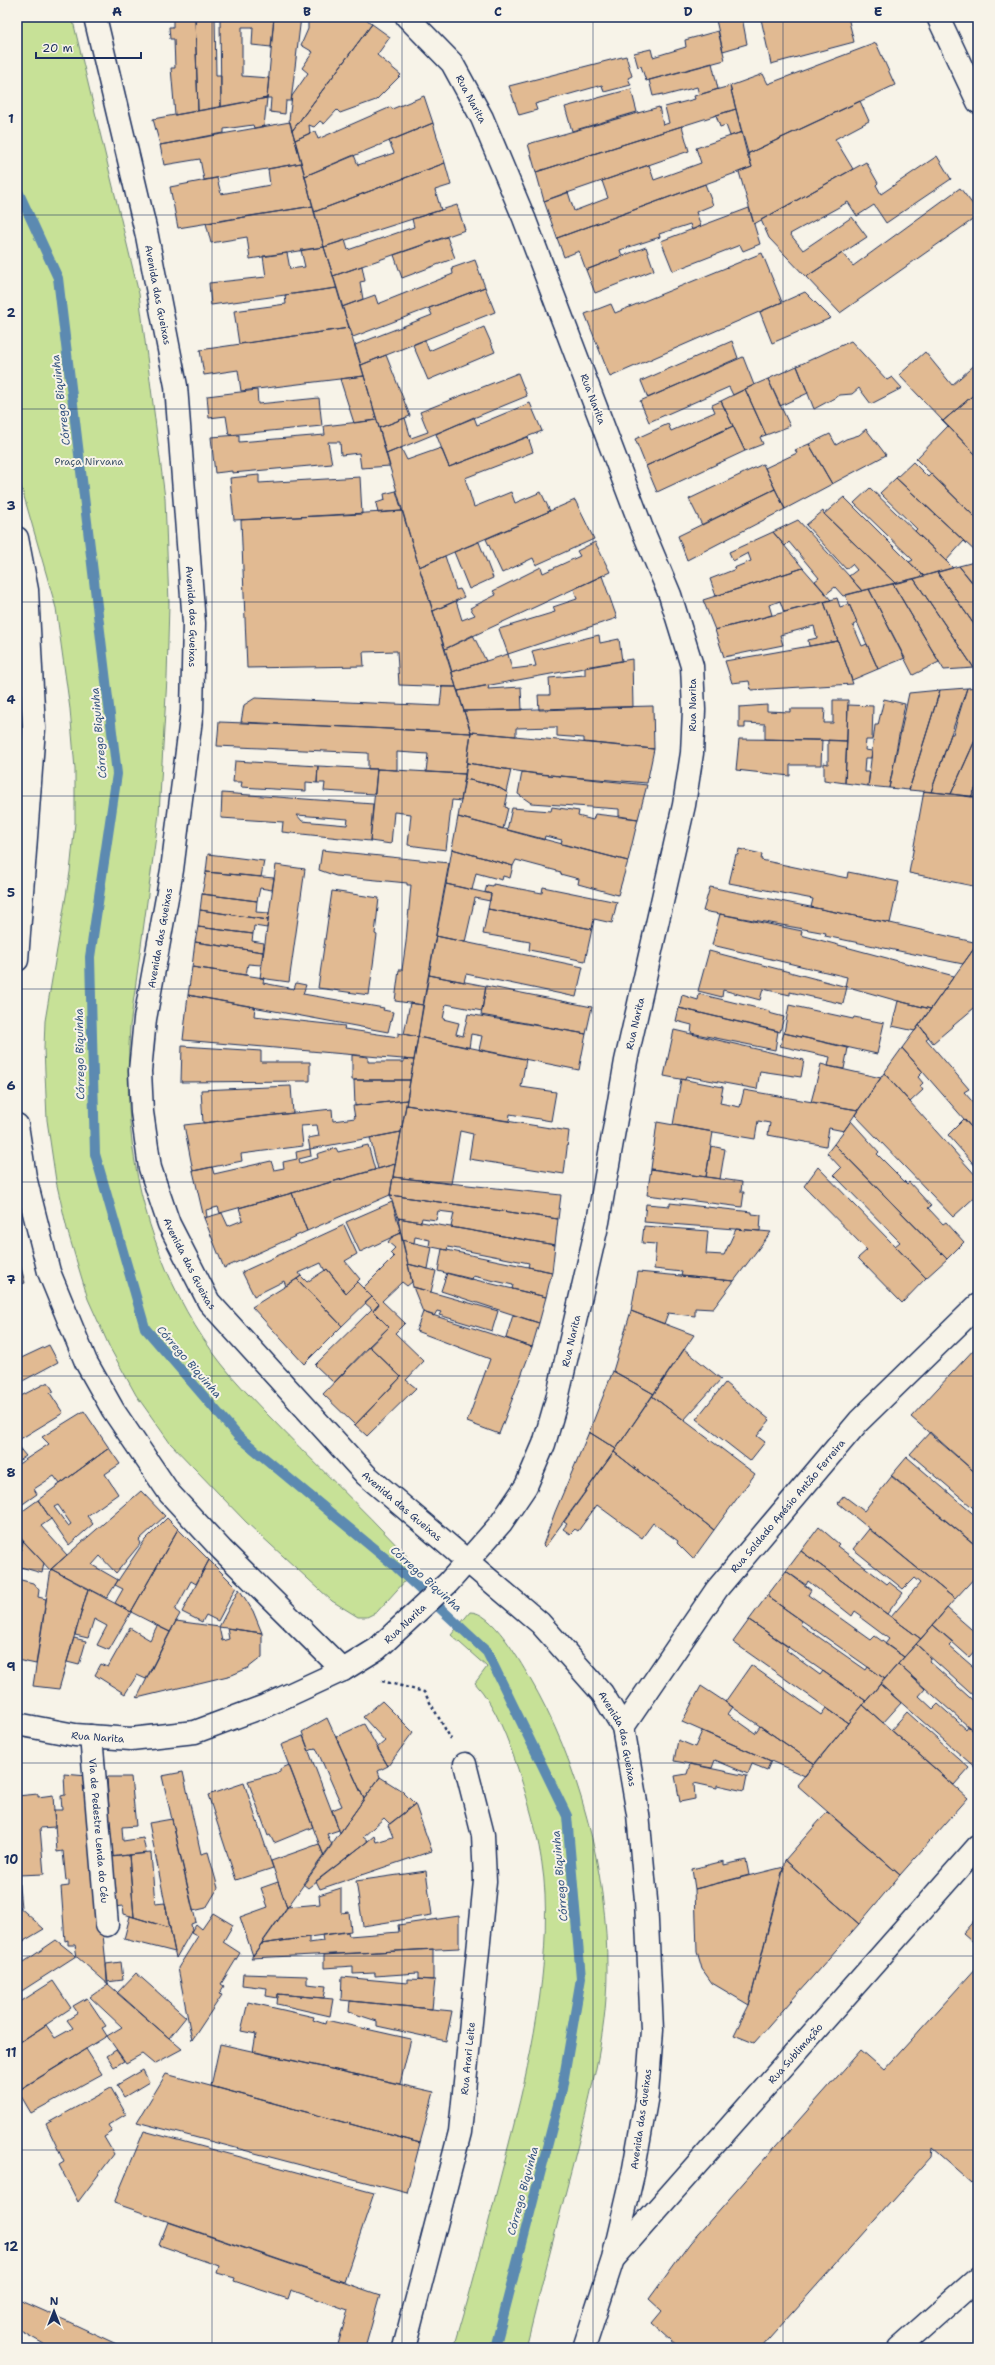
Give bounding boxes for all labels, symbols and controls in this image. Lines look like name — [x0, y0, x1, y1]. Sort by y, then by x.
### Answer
text: A — [112, 3, 122, 20]
text: B — [303, 3, 311, 20]
text: C — [494, 3, 502, 20]
text: D — [683, 3, 693, 20]
text: E — [874, 3, 883, 20]
scale bar — [36, 34, 141, 60]
text: 20 m — [42, 40, 73, 56]
street label: Rua Narita — [453, 73, 490, 126]
text: 1 — [8, 110, 14, 127]
street label: Avenida das Gueixas — [142, 244, 174, 346]
text: 2 — [6, 304, 16, 321]
water label: Córrego Biquinha — [48, 354, 74, 446]
street label: Rua Narita — [577, 372, 609, 427]
park label: Praça Nirvana — [55, 455, 124, 468]
text: 3 — [6, 497, 16, 514]
street label: Avenida das Gueixas — [183, 565, 201, 667]
street label: Rua Narita — [686, 678, 699, 732]
water label: Córrego Biquinha — [88, 687, 110, 779]
text: 4 — [6, 691, 16, 708]
text: 5 — [7, 884, 15, 901]
street label: Avenida das Gueixas — [145, 887, 175, 989]
street label: Rua Narita — [622, 995, 647, 1051]
water label: Córrego Biquinha — [72, 1008, 88, 1100]
text: 6 — [6, 1077, 16, 1094]
street label: Avenida das Gueixas — [161, 1216, 219, 1312]
text: 7 — [6, 1271, 16, 1288]
street label: Rua Narita — [558, 1313, 583, 1368]
water label: Córrego Biquinha — [153, 1323, 225, 1402]
street label: Rua Soldado Anésio Antão Ferreira — [727, 1436, 848, 1575]
text: 8 — [6, 1464, 16, 1481]
street label: Avenida das Gueixas — [359, 1468, 445, 1544]
water label: Córrego Biquinha — [387, 1543, 465, 1615]
street label: Rua Narita — [381, 1600, 429, 1646]
text: 9 — [6, 1658, 16, 1675]
street label: Avenida das Gueixas — [596, 1689, 640, 1788]
street label: Rua Narita — [70, 1728, 126, 1745]
street label: Via de Pedestre Lenda do Céu — [86, 1758, 112, 1904]
water label: Córrego Biquinha — [549, 1830, 571, 1922]
text: 10 — [4, 1851, 18, 1868]
street label: Rua Sublimação — [765, 2020, 825, 2086]
street label: Rua Arari Leite — [457, 2021, 477, 2096]
text: 11 — [5, 2044, 17, 2061]
street label: Avenida das Gueixas — [628, 2068, 654, 2170]
water label: Córrego Biquinha — [504, 2145, 542, 2237]
text: 12 — [4, 2238, 18, 2255]
north arrow — [34, 2291, 74, 2331]
text: N — [50, 2294, 59, 2309]

